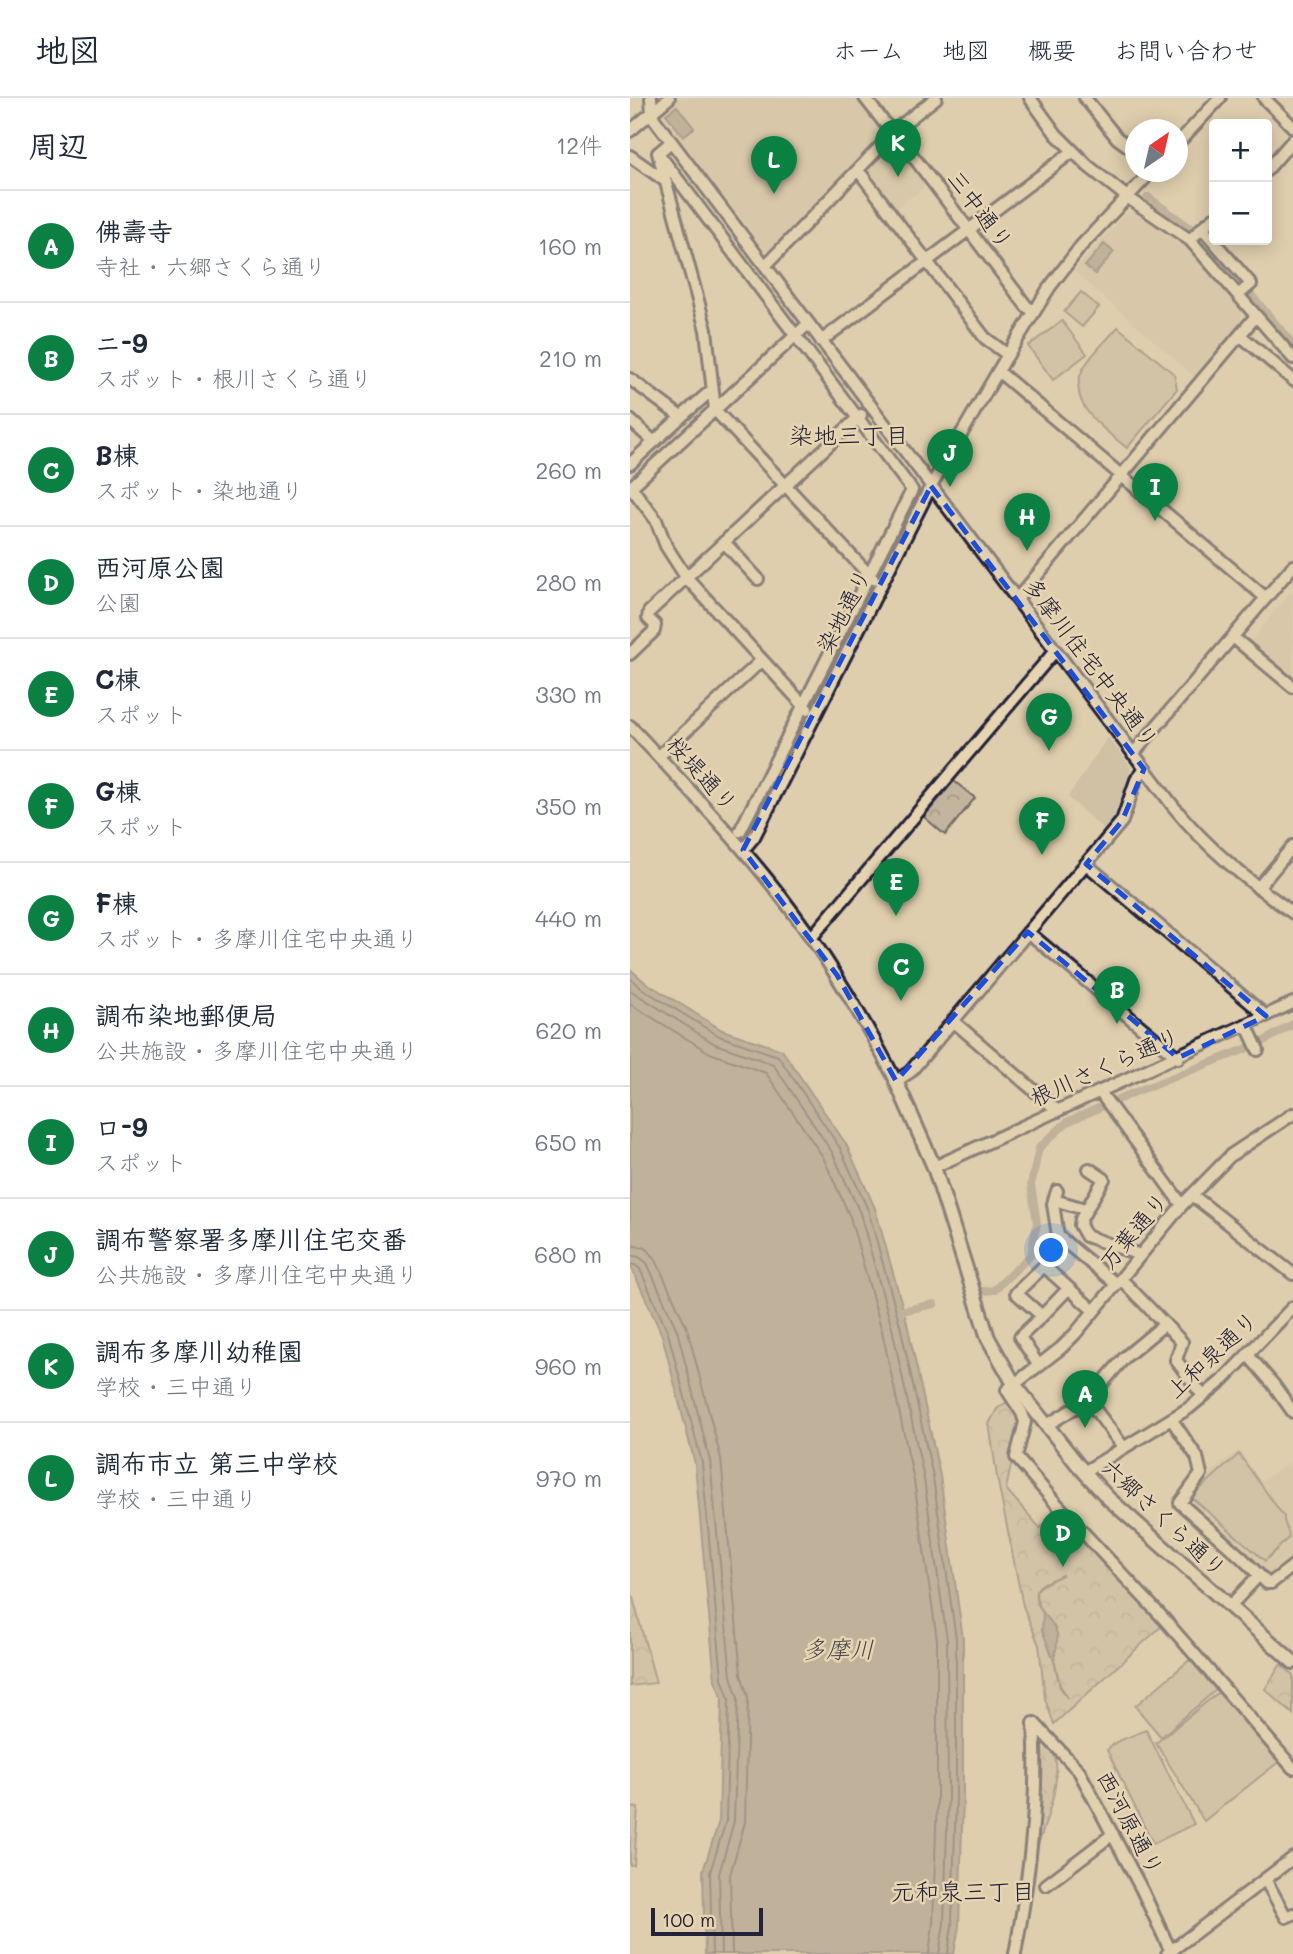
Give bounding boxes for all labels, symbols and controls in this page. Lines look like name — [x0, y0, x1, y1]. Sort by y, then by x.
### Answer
text: 地図 — [35, 27, 101, 70]
text: ホーム — [833, 34, 904, 65]
text: 地図 — [942, 34, 990, 65]
text: 概要 — [1028, 34, 1076, 65]
text: お問い合わせ — [1114, 34, 1258, 65]
pin: K — [875, 119, 921, 177]
north arrow — [1125, 119, 1188, 182]
map controls — [1209, 119, 1272, 245]
button: + — [1209, 119, 1272, 182]
text: 周辺 — [28, 125, 88, 165]
text: 12件 — [556, 130, 602, 160]
pin: L — [751, 136, 797, 194]
street label: 三中通り — [941, 164, 1020, 255]
button: − — [1209, 182, 1272, 245]
text: 佛壽寺 — [95, 214, 173, 248]
text: A — [43, 231, 59, 261]
text: 160 m — [538, 231, 602, 261]
text: 寺社 · 六郷さくら通り — [95, 251, 327, 281]
text: ニ-9 — [95, 326, 148, 360]
text: B — [43, 343, 59, 373]
text: 210 m — [539, 343, 602, 373]
text: スポット · 根川さくら通り — [95, 363, 373, 393]
district label: 染地三丁目 — [789, 419, 909, 450]
pin: J — [927, 429, 973, 487]
text: B棟 — [95, 438, 139, 472]
text: C — [42, 455, 60, 485]
text: 260 m — [535, 455, 602, 485]
pin: I — [1132, 463, 1178, 521]
text: スポット · 染地通り — [95, 475, 304, 505]
pin: H — [1004, 493, 1050, 551]
text: 西河原公園 — [95, 550, 225, 584]
street label: 染地通り — [809, 563, 877, 658]
text: D — [43, 567, 59, 597]
text: 280 m — [535, 567, 602, 597]
street label: 多摩川住宅中央通り — [1018, 571, 1166, 754]
text: 公園 — [95, 587, 141, 617]
text: C棟 — [95, 662, 140, 696]
text: E — [44, 679, 58, 709]
text: 330 m — [535, 679, 602, 709]
pin: G — [1026, 693, 1072, 751]
text: スポット — [95, 699, 187, 729]
street label: 桜堤通り — [661, 729, 745, 818]
text: G棟 — [95, 774, 141, 808]
text: F — [44, 791, 58, 821]
text: 350 m — [535, 791, 602, 821]
pin: F — [1019, 797, 1065, 855]
text: スポット — [95, 811, 187, 841]
pin: E — [873, 858, 919, 916]
text: F棟 — [95, 886, 138, 920]
text: G — [42, 903, 60, 933]
text: 440 m — [535, 903, 602, 933]
text: スポット · 多摩川住宅中央通り — [95, 923, 419, 953]
pin: C — [878, 943, 924, 1001]
pin: B — [1094, 966, 1140, 1024]
text: 調布染地郵便局 — [95, 998, 277, 1032]
text: H — [42, 1015, 60, 1045]
text: 620 m — [535, 1015, 602, 1045]
street label: 根川さくら通り — [1025, 1020, 1184, 1113]
text: 公共施設 · 多摩川住宅中央通り — [95, 1035, 419, 1065]
text: ロ-9 — [95, 1110, 148, 1144]
text: I — [45, 1127, 57, 1157]
text: 650 m — [535, 1127, 602, 1157]
text: スポット — [95, 1147, 187, 1177]
street label: 万葉通り — [1092, 1185, 1174, 1275]
text: 調布警察署多摩川住宅交番 — [95, 1222, 407, 1256]
your location — [1034, 1233, 1068, 1267]
text: J — [43, 1239, 59, 1269]
text: 680 m — [534, 1239, 602, 1269]
text: 公共施設 · 多摩川住宅中央通り — [95, 1259, 419, 1289]
street label: 上和泉通り — [1159, 1304, 1264, 1404]
text: 調布多摩川幼稚園 — [95, 1334, 303, 1368]
text: K — [43, 1351, 59, 1381]
text: 960 m — [535, 1351, 602, 1381]
pin: A — [1062, 1370, 1108, 1428]
text: 学校 · 三中通り — [95, 1371, 258, 1401]
text: 調布市立 第三中学校 — [95, 1446, 338, 1480]
street label: 六郷さくら通り — [1096, 1451, 1234, 1583]
text: L — [44, 1463, 58, 1493]
text: 970 m — [536, 1463, 602, 1493]
text: 学校 · 三中通り — [95, 1483, 258, 1513]
pin: D — [1040, 1509, 1086, 1567]
water label: 多摩川 — [802, 1633, 874, 1664]
street label: 西河原通り — [1091, 1765, 1171, 1880]
district label: 元和泉三丁目 — [891, 1875, 1035, 1906]
scale bar — [651, 1905, 763, 1937]
text: 100 m — [662, 1907, 715, 1932]

